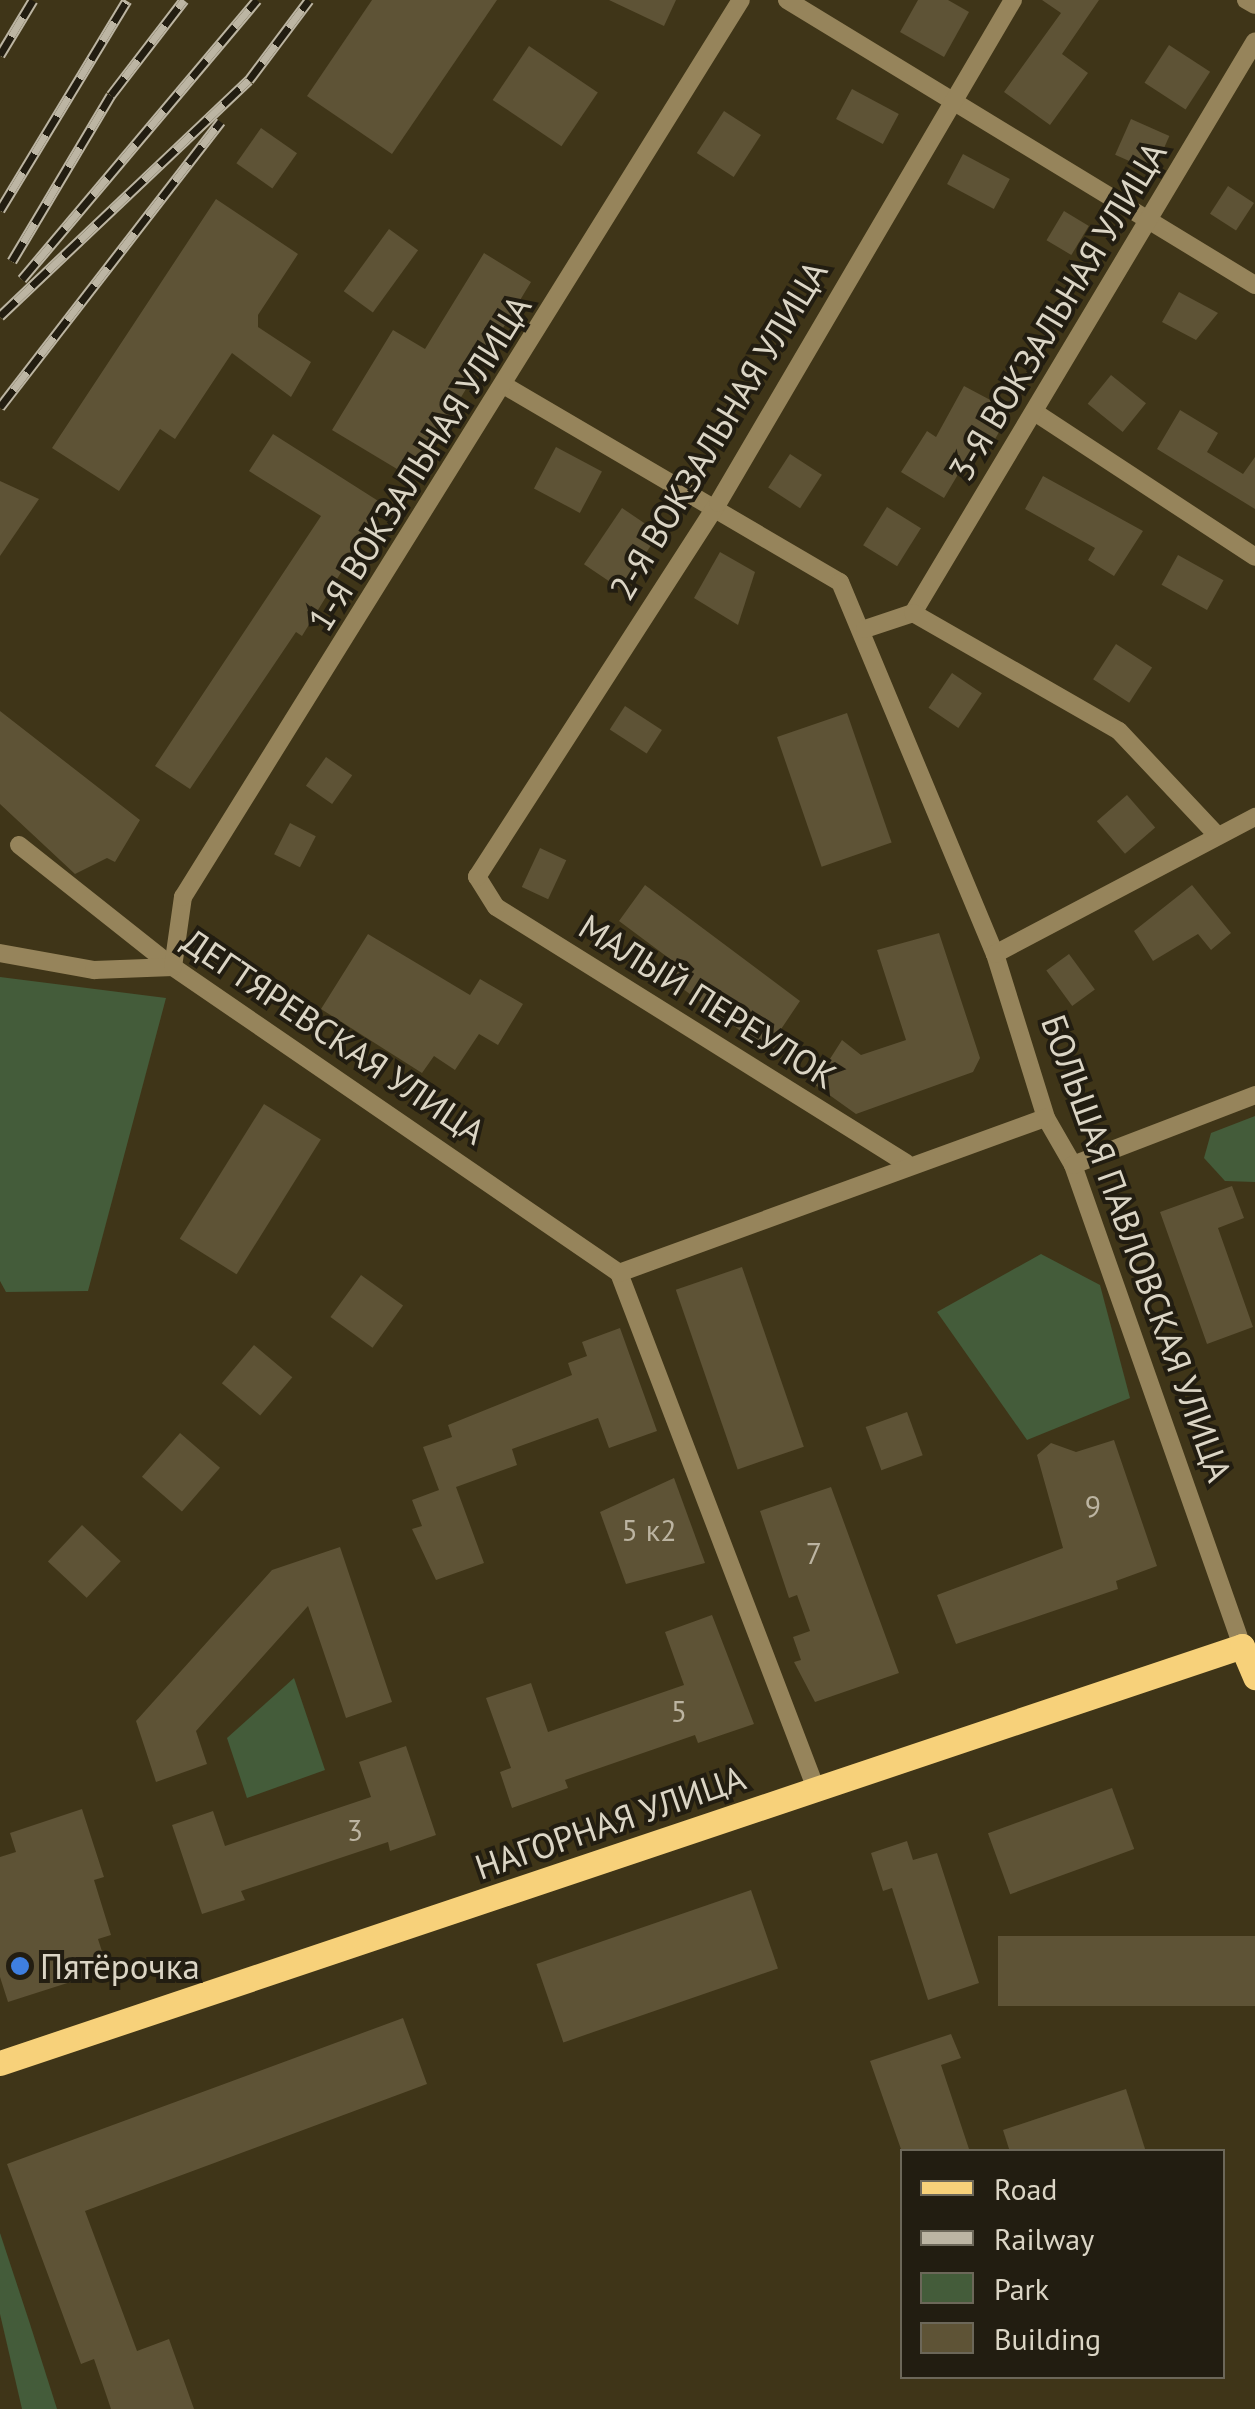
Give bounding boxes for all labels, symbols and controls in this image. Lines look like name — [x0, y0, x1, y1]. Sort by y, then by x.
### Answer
street label: 3-Я ВОКЗАЛЬНАЯ УЛИЦА — [939, 134, 1175, 488]
street label: 2-Я ВОКЗАЛЬНАЯ УЛИЦА — [600, 253, 836, 607]
street label: 1-Я ВОКЗАЛЬНАЯ УЛИЦА — [298, 287, 540, 639]
street label: МАЛЫЙ ПЕРЕУЛОК — [572, 905, 844, 1097]
street label: ДЕГТЯРЕВСКАЯ УЛИЦА — [175, 919, 493, 1153]
street label: БОЛЬШАЯ ПАВЛОВСКАЯ УЛИЦА — [1033, 1009, 1241, 1487]
house number: 9 — [1085, 1488, 1101, 1524]
house number: 5 к2 — [621, 1512, 677, 1548]
house number: 7 — [806, 1535, 822, 1571]
house number: 5 — [671, 1693, 687, 1729]
street label: НАГОРНАЯ УЛИЦА — [469, 1756, 751, 1888]
house number: 3 — [347, 1812, 363, 1848]
place label: Пятёрочка — [40, 1945, 200, 1987]
marker: Пятёрочка — [9, 1955, 31, 1977]
legend — [900, 2149, 1225, 2379]
text: Road — [994, 2169, 1058, 2208]
text: Railway — [994, 2219, 1094, 2258]
text: Park — [994, 2269, 1049, 2308]
text: Building — [994, 2319, 1101, 2358]

